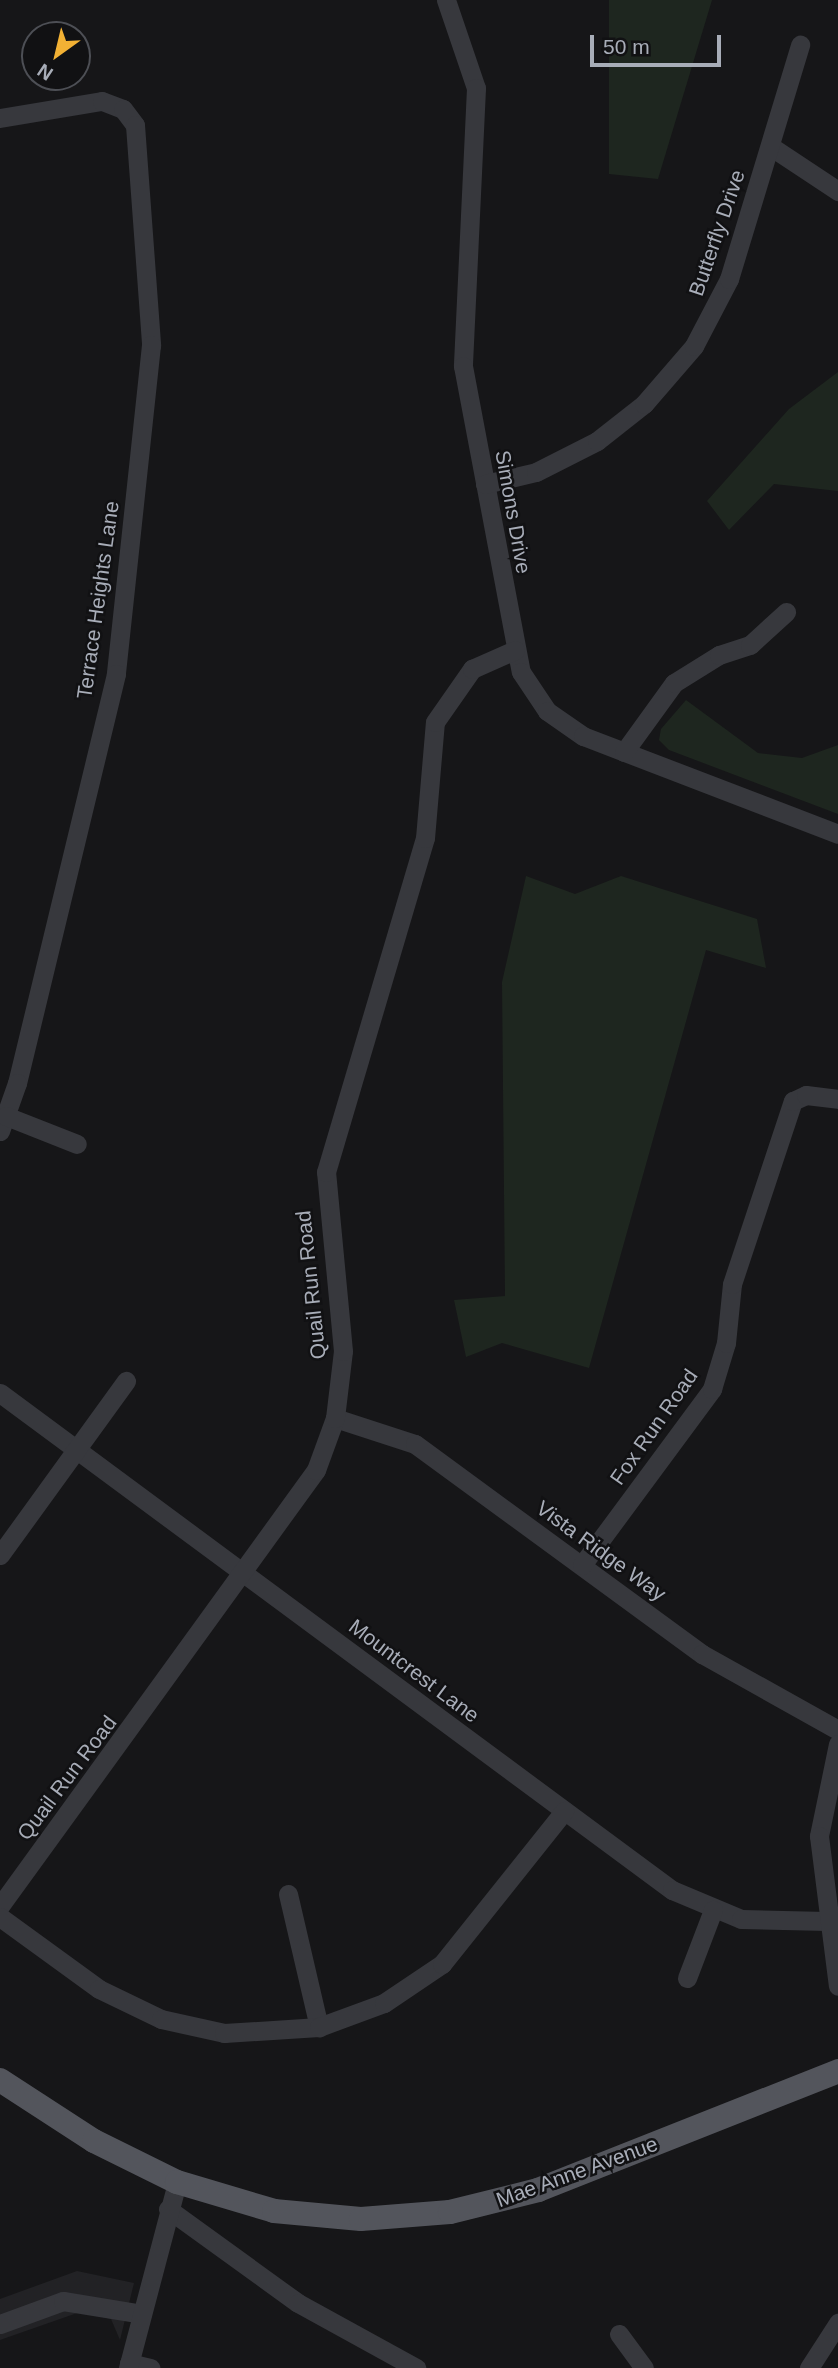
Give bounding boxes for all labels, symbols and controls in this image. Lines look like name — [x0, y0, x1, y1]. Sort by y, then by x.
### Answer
north arrow — [21, 21, 91, 91]
scale bar — [593, 21, 724, 65]
text: 50 m — [603, 35, 650, 58]
text: N — [34, 60, 57, 85]
street label: Butterfly Drive — [684, 167, 750, 299]
street label: Simons Drive — [490, 448, 536, 576]
street label: Terrace Heights Lane — [72, 499, 124, 701]
street label: Quail Run Road — [291, 1209, 331, 1361]
street label: Fox Run Road — [605, 1364, 703, 1490]
street label: Vista Ridge Way — [531, 1496, 671, 1606]
street label: Mountcrest Lane — [344, 1614, 484, 1728]
street label: Quail Run Road — [12, 1711, 122, 1845]
street label: Mae Anne Avenue — [492, 2131, 662, 2213]

